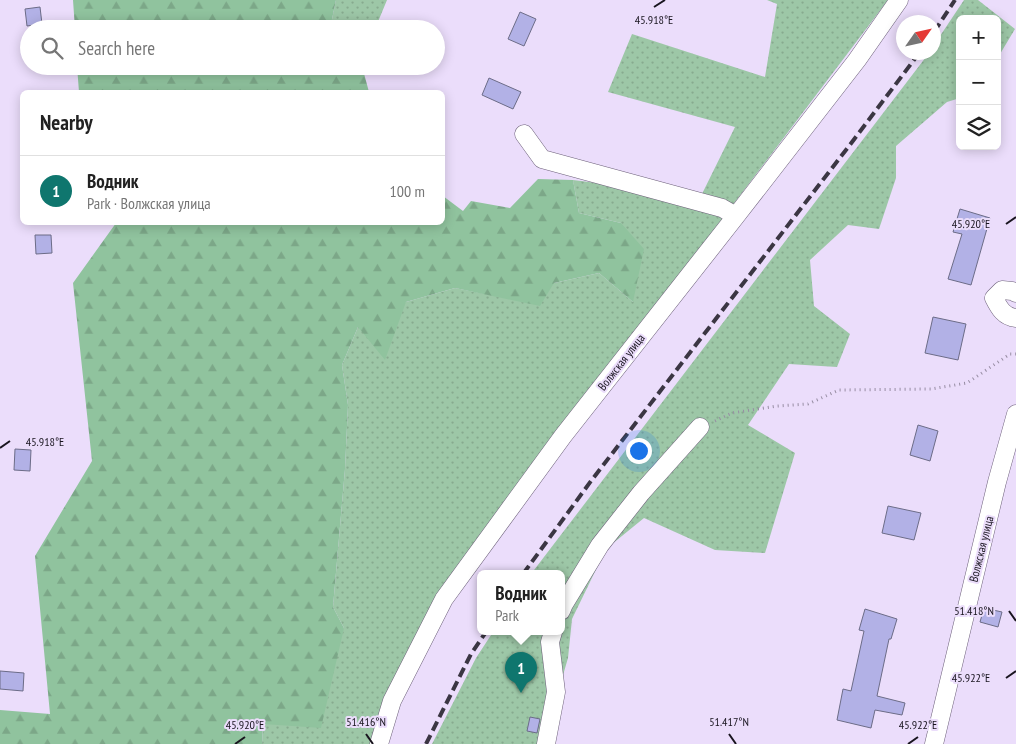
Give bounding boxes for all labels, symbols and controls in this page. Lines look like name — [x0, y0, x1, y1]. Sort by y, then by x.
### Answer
text: 45.918°E — [635, 12, 673, 27]
north arrow — [896, 15, 941, 60]
map controls — [956, 15, 1001, 150]
button: + — [956, 15, 1001, 60]
search box — [20, 20, 445, 75]
icon: search — [38, 34, 66, 62]
text: Search here — [78, 36, 155, 60]
button: − — [956, 60, 1001, 105]
button: layers — [956, 105, 1001, 150]
text: Nearby — [40, 109, 93, 136]
text: Водник — [87, 169, 139, 193]
text: 1 — [52, 181, 60, 201]
text: 100 m — [390, 181, 425, 201]
text: Park · Волжская улица — [87, 193, 211, 213]
text: 45.920°E — [952, 216, 990, 231]
street label: Волжская улица — [594, 331, 648, 393]
text: 45.918°E — [26, 434, 64, 449]
your location — [626, 438, 652, 464]
street label: Волжская улица — [966, 514, 996, 584]
popup — [477, 570, 565, 635]
text: Водник — [495, 581, 547, 605]
text: 51.418°N — [954, 603, 994, 618]
text: Park — [495, 605, 519, 625]
pin: 1 — [505, 652, 537, 693]
text: 45.922°E — [952, 670, 990, 685]
text: 51.416°N — [346, 714, 386, 729]
text: 51.417°N — [709, 714, 749, 729]
text: 45.920°E — [226, 717, 264, 732]
text: 45.922°E — [899, 717, 937, 732]

